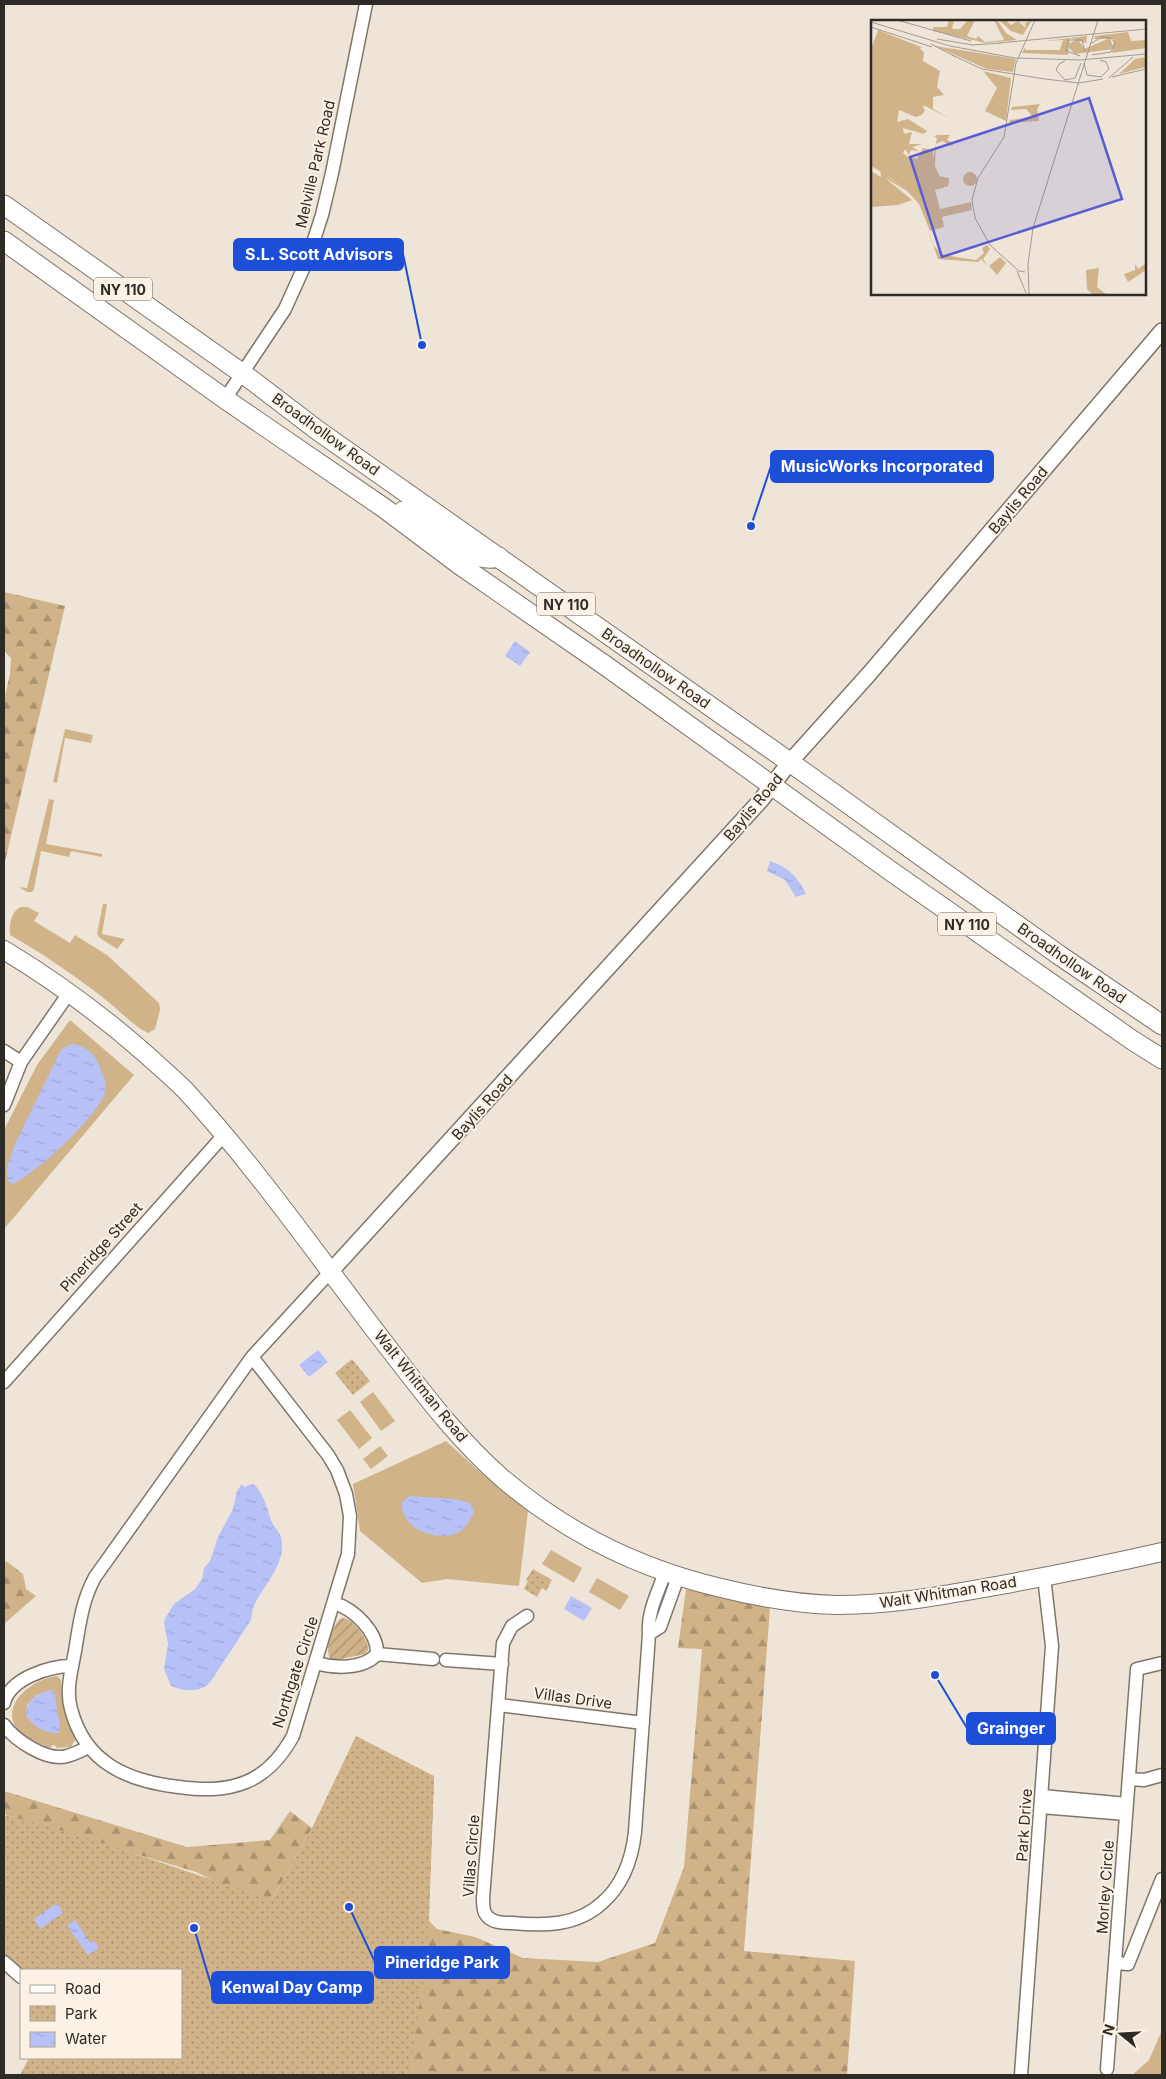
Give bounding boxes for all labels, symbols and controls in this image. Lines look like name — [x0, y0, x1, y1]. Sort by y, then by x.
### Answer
inset map — [871, 20, 1146, 295]
street label: Melville Park Road — [291, 98, 339, 230]
callout: S.L. Scott Advisors — [234, 239, 403, 270]
text: S.L. Scott Advisors — [245, 244, 393, 264]
road number: NY 110 — [94, 278, 152, 300]
street label: Broadhollow Road — [268, 389, 384, 479]
callout: MusicWorks Incorporated — [771, 451, 993, 482]
text: MusicWorks Incorporated — [781, 456, 983, 476]
street label: Baylis Road — [984, 462, 1052, 538]
road number: NY 110 — [537, 592, 595, 616]
street label: Broadhollow Road — [598, 623, 714, 713]
street label: Baylis Road — [719, 769, 787, 845]
road number: NY 110 — [938, 912, 996, 936]
street label: Broadhollow Road — [1014, 918, 1130, 1008]
street label: Baylis Road — [447, 1070, 517, 1144]
street label: Pineridge Street — [56, 1198, 146, 1296]
street label: Walt Whitman Road — [370, 1326, 472, 1446]
street label: Walt Whitman Road — [878, 1572, 1018, 1612]
street label: Northgate Circle — [268, 1614, 322, 1730]
street label: Villas Drive — [533, 1683, 613, 1713]
callout: Grainger — [967, 1713, 1055, 1744]
text: Grainger — [977, 1718, 1046, 1738]
street label: Park Drive — [1012, 1788, 1036, 1862]
street label: Villas Circle — [459, 1814, 483, 1898]
street label: Morley Circle — [1092, 1839, 1118, 1935]
callout: Pineridge Park — [375, 1947, 509, 1978]
text: Pineridge Park — [385, 1952, 500, 1972]
legend — [20, 1969, 182, 2059]
callout: Kenwal Day Camp — [212, 1972, 373, 2003]
text: Kenwal Day Camp — [221, 1977, 363, 1997]
text: Road — [65, 1979, 101, 1998]
text: Park — [65, 2004, 98, 2023]
north arrow — [1096, 2009, 1146, 2059]
text: N — [1098, 2022, 1118, 2038]
text: Water — [65, 2029, 107, 2048]

